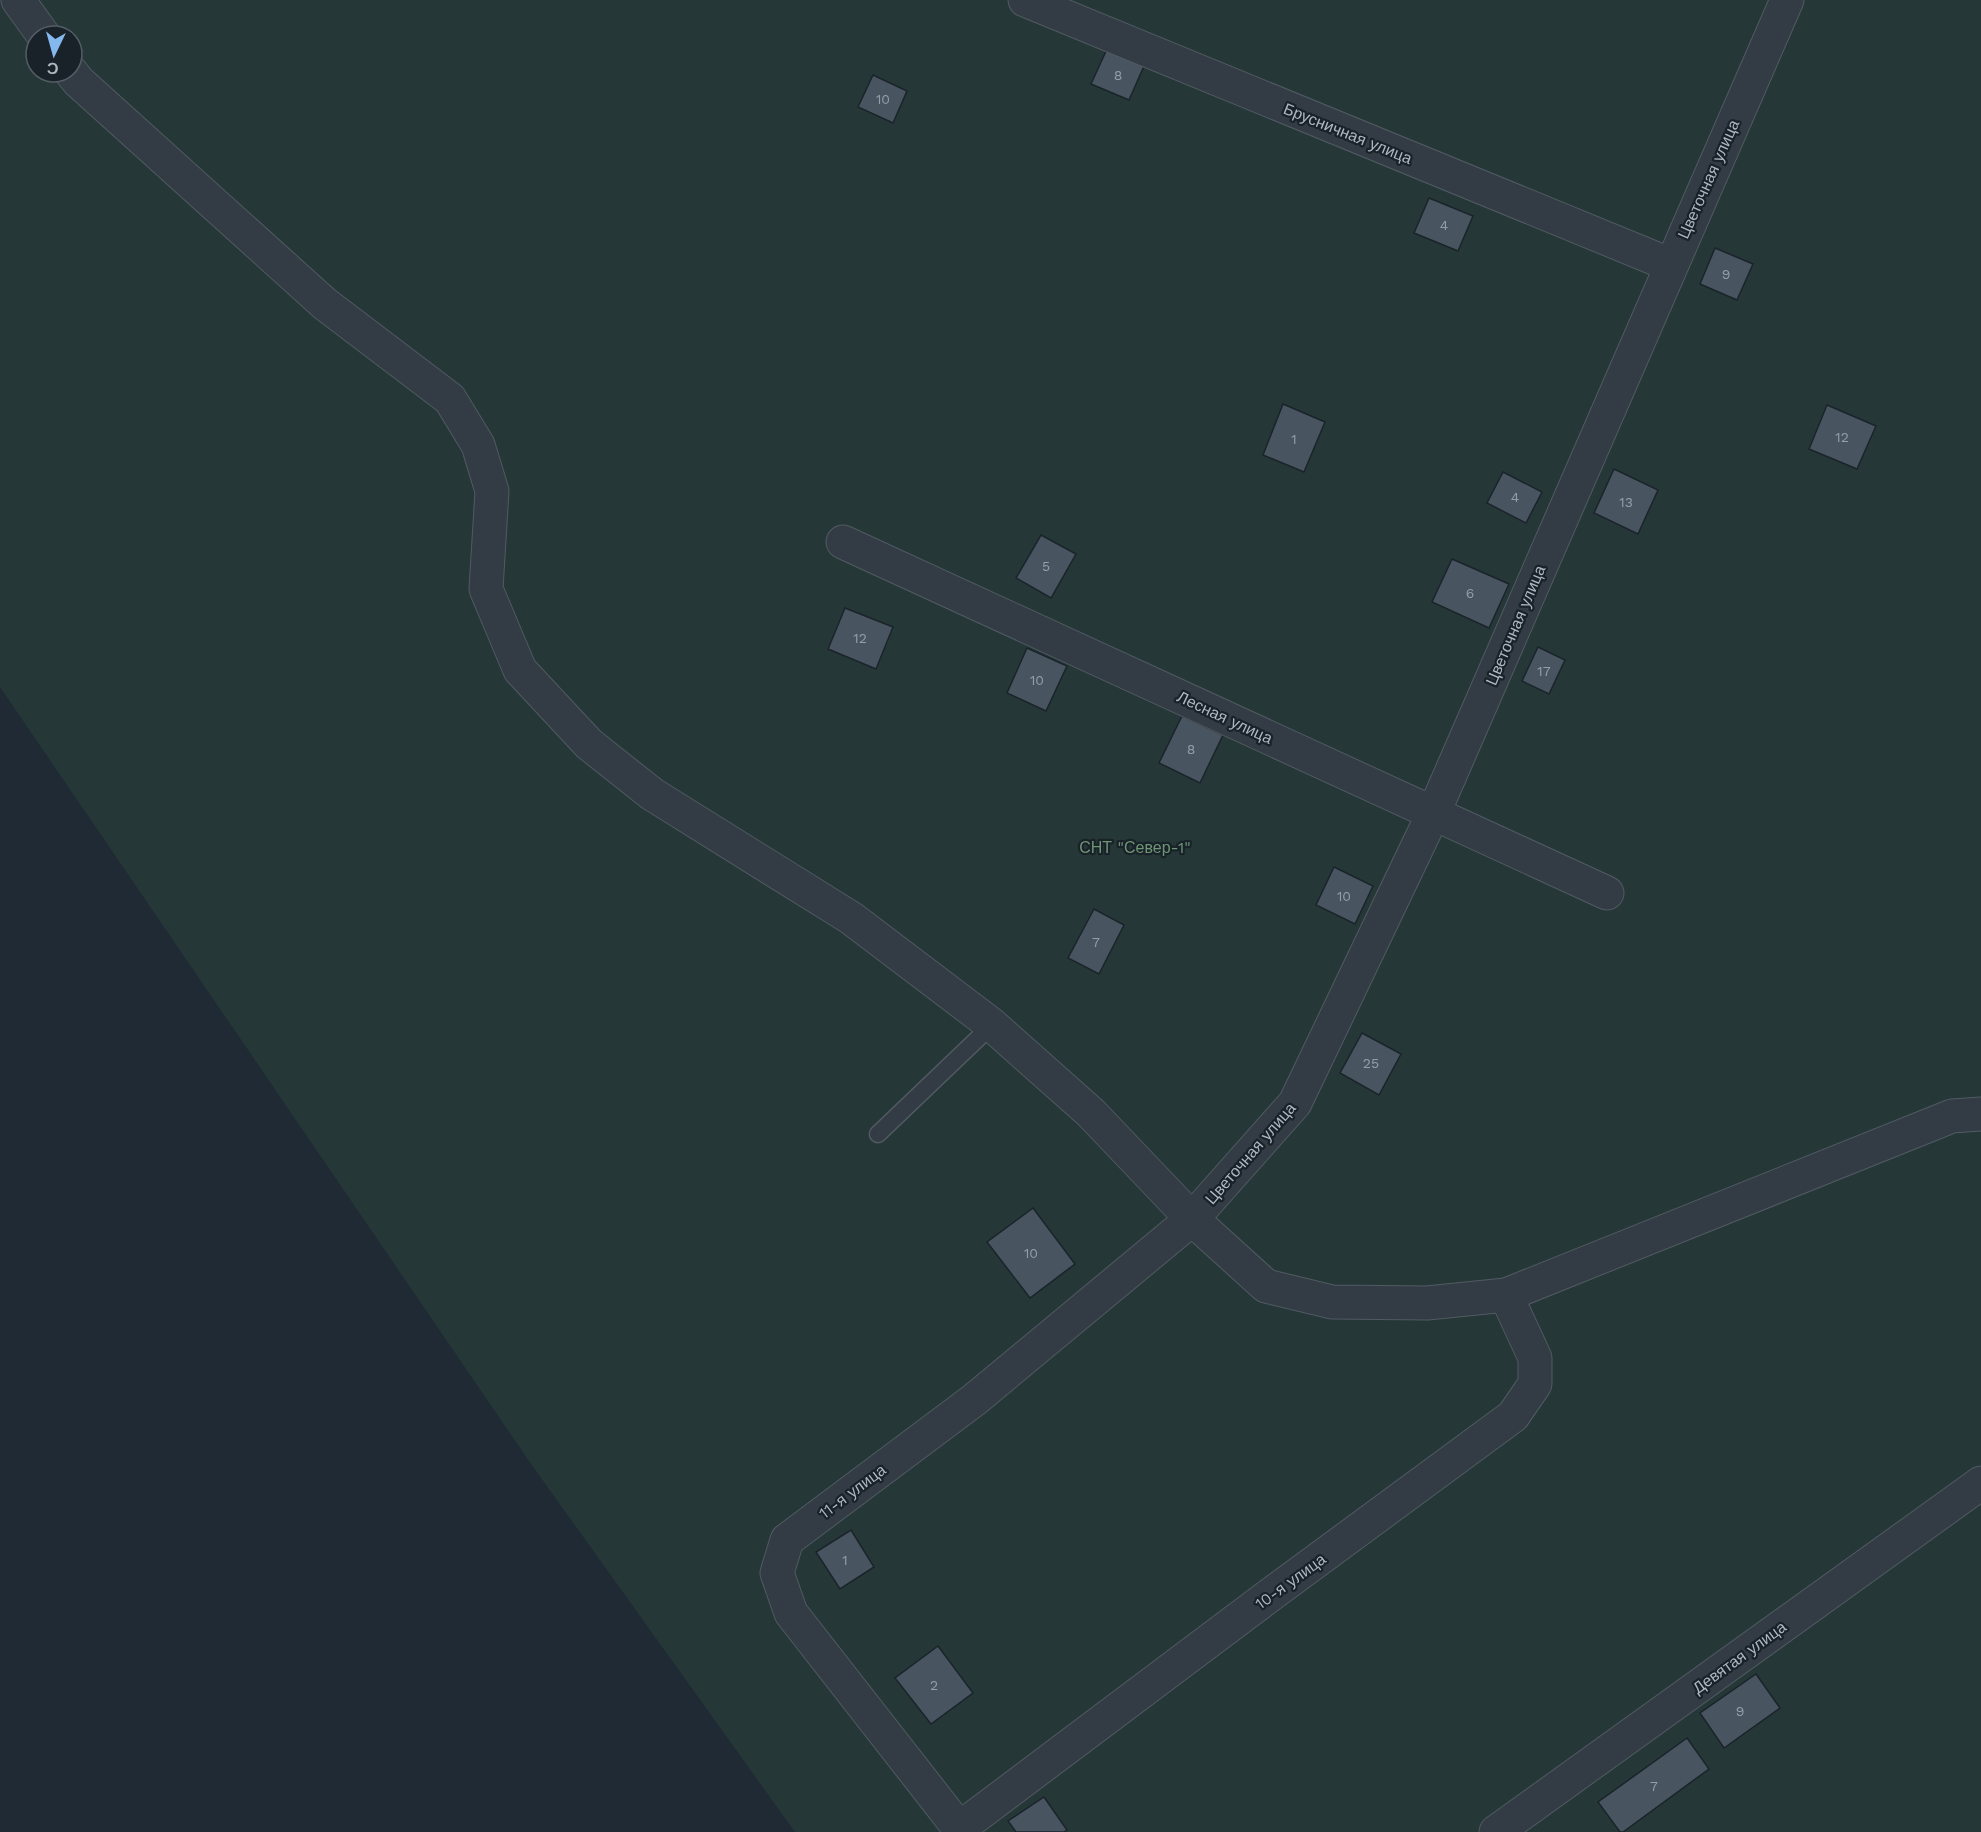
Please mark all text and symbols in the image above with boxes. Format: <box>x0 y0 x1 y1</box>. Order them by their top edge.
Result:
north arrow <box>24 24 84 84</box>
text: С <box>46 58 59 78</box>
house number: 8 <box>1114 67 1122 83</box>
house number: 10 <box>876 91 890 107</box>
street label: Брусничная улица <box>1281 99 1415 168</box>
street label: Цветочная улица <box>1674 117 1743 242</box>
house number: 4 <box>1440 217 1448 233</box>
house number: 9 <box>1722 266 1730 282</box>
house number: 12 <box>1835 429 1849 445</box>
house number: 1 <box>1291 431 1297 447</box>
house number: 4 <box>1511 489 1519 505</box>
house number: 13 <box>1619 494 1633 510</box>
house number: 5 <box>1042 558 1050 574</box>
street label: Цветочная улица <box>1482 562 1549 688</box>
house number: 6 <box>1466 585 1474 601</box>
house number: 12 <box>853 630 867 646</box>
house number: 17 <box>1537 663 1551 679</box>
house number: 10 <box>1030 672 1044 688</box>
street label: Лесная улица <box>1174 687 1276 748</box>
house number: 8 <box>1187 741 1195 757</box>
park label: СНТ "Север-1" <box>1079 838 1191 857</box>
house number: 10 <box>1337 888 1351 904</box>
house number: 7 <box>1092 934 1100 950</box>
house number: 25 <box>1363 1055 1379 1071</box>
street label: Цветочная улица <box>1201 1099 1300 1208</box>
house number: 10 <box>1024 1245 1038 1261</box>
street label: 11-я улица <box>815 1460 890 1523</box>
street label: 10-я улица <box>1251 1549 1329 1613</box>
house number: 1 <box>842 1552 848 1568</box>
street label: Девятая улица <box>1689 1617 1790 1698</box>
house number: 2 <box>930 1677 938 1693</box>
house number: 9 <box>1736 1703 1744 1719</box>
house number: 7 <box>1650 1778 1658 1794</box>

